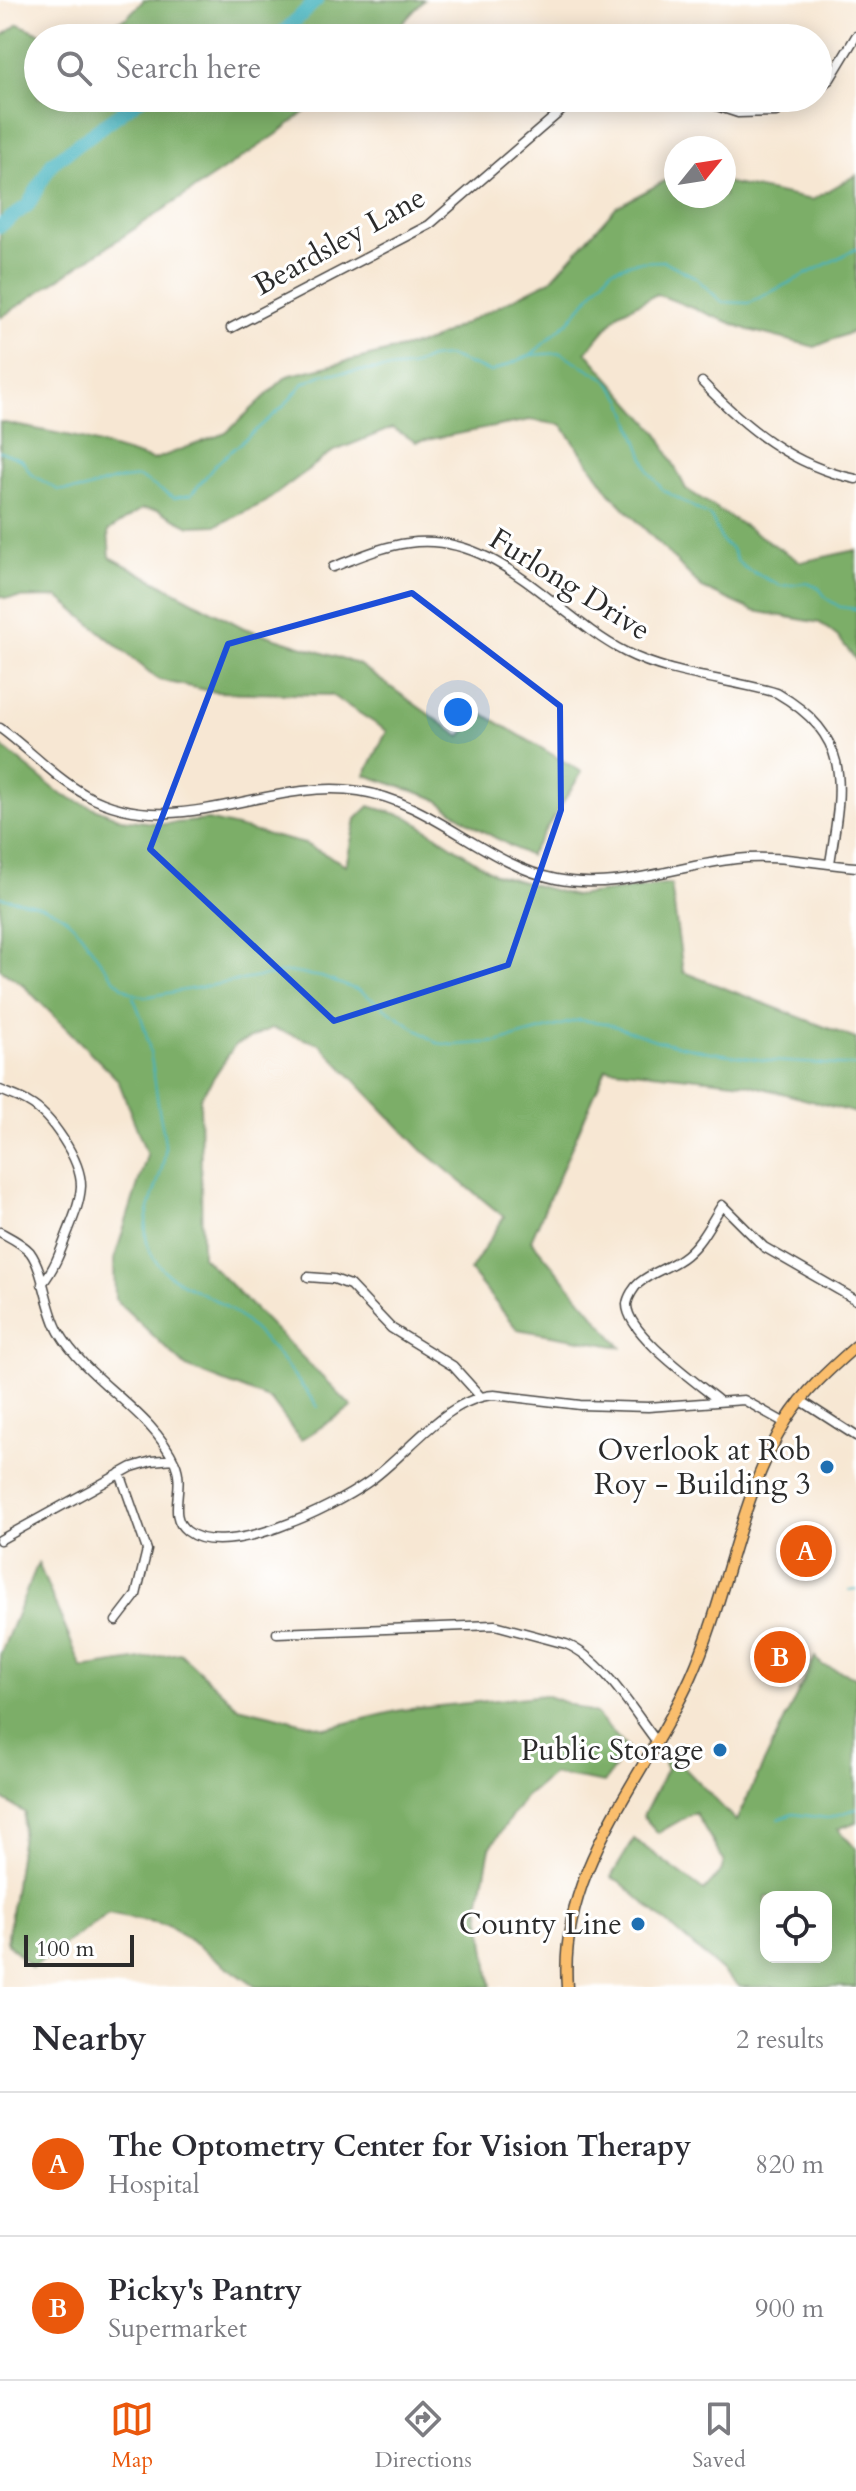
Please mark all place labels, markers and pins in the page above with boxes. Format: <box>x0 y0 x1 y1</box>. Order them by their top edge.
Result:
place label: Overlook at Rob Roy - Building 3 <box>594 1430 811 1505</box>
marker: Overlook at Rob Roy - Building 3 <box>818 1458 836 1476</box>
pin: A <box>780 1521 832 1581</box>
pin: B <box>754 1627 806 1687</box>
place label: Public Storage <box>521 1730 704 1771</box>
marker: Public Storage <box>711 1741 729 1759</box>
place label: County Line <box>459 1904 622 1945</box>
marker: County Line <box>629 1915 647 1933</box>

